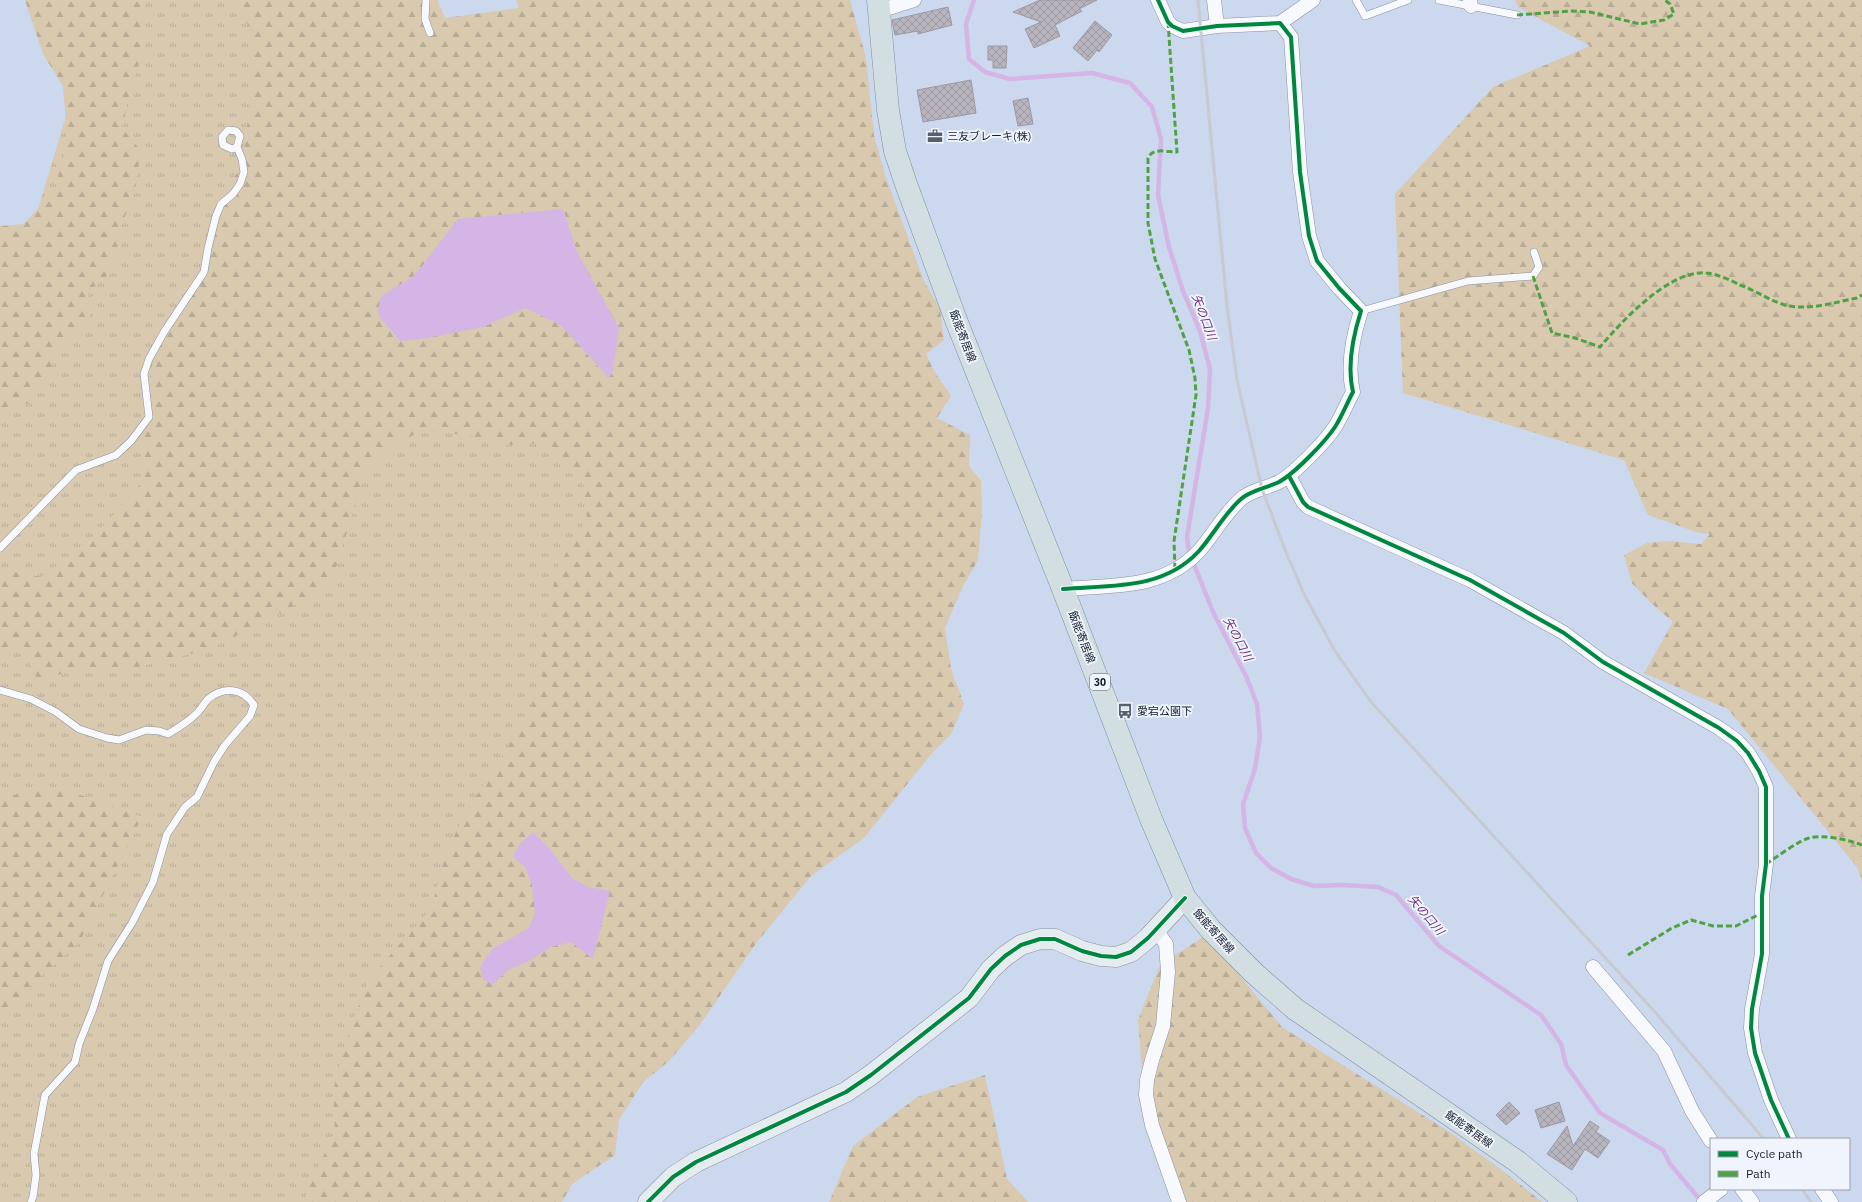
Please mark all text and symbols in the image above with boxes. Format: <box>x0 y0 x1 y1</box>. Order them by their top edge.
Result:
office icon: 三友ブレーキ(株) <box>926 127 944 145</box>
place label: 三友ブレーキ(株) <box>947 129 1031 143</box>
water label: 矢の口川 <box>1189 292 1221 344</box>
street label: 飯能寄居線 <box>947 308 979 364</box>
street label: 飯能寄居線 <box>1066 609 1098 665</box>
water label: 矢の口川 <box>1221 614 1257 665</box>
road number: 30 <box>1090 674 1110 690</box>
bus stop icon: 愛宕公園下 <box>1116 702 1134 720</box>
place label: 愛宕公園下 <box>1137 704 1192 718</box>
water label: 矢の口川 <box>1405 891 1449 939</box>
street label: 飯能寄居線 <box>1190 906 1238 956</box>
street label: 飯能寄居線 <box>1442 1107 1496 1151</box>
legend <box>1710 1138 1850 1190</box>
text: Cycle path <box>1746 1146 1803 1161</box>
text: Path <box>1746 1166 1771 1181</box>

